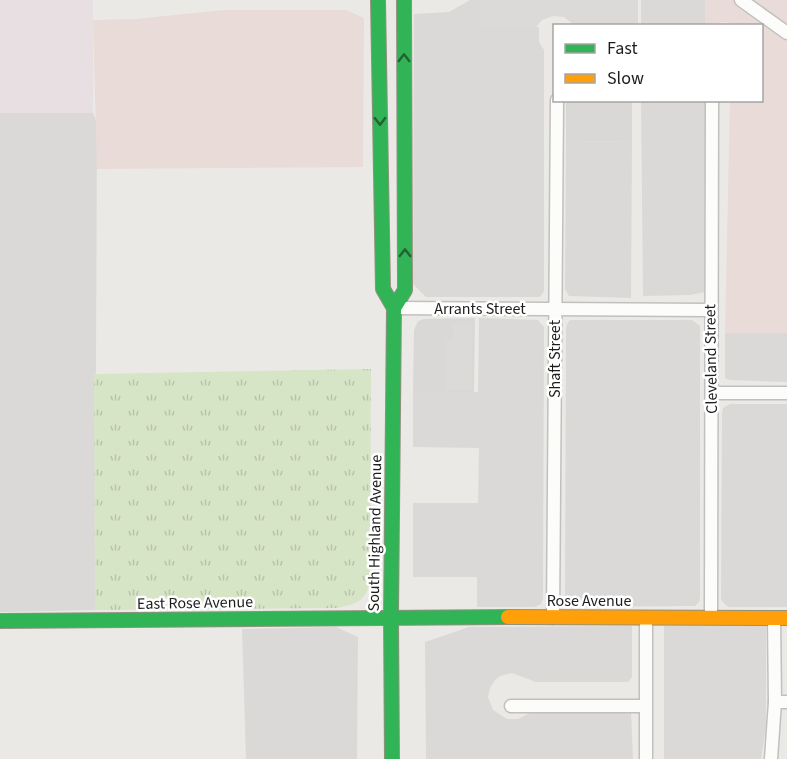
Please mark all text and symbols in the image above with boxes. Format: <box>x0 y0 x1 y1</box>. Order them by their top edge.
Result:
legend <box>553 24 763 102</box>
text: Fast <box>607 36 638 61</box>
one-way arrow <box>398 53 410 62</box>
text: Slow <box>607 66 644 91</box>
one-way arrow <box>374 117 386 126</box>
one-way arrow <box>399 248 411 257</box>
street label: Arrants Street <box>434 298 526 320</box>
street label: Cleveland Street <box>699 303 723 414</box>
street label: Shaft Street <box>544 319 566 398</box>
street label: South Highland Avenue <box>363 454 387 612</box>
street label: Rose Avenue <box>547 590 631 612</box>
street label: East Rose Avenue <box>137 591 253 615</box>

